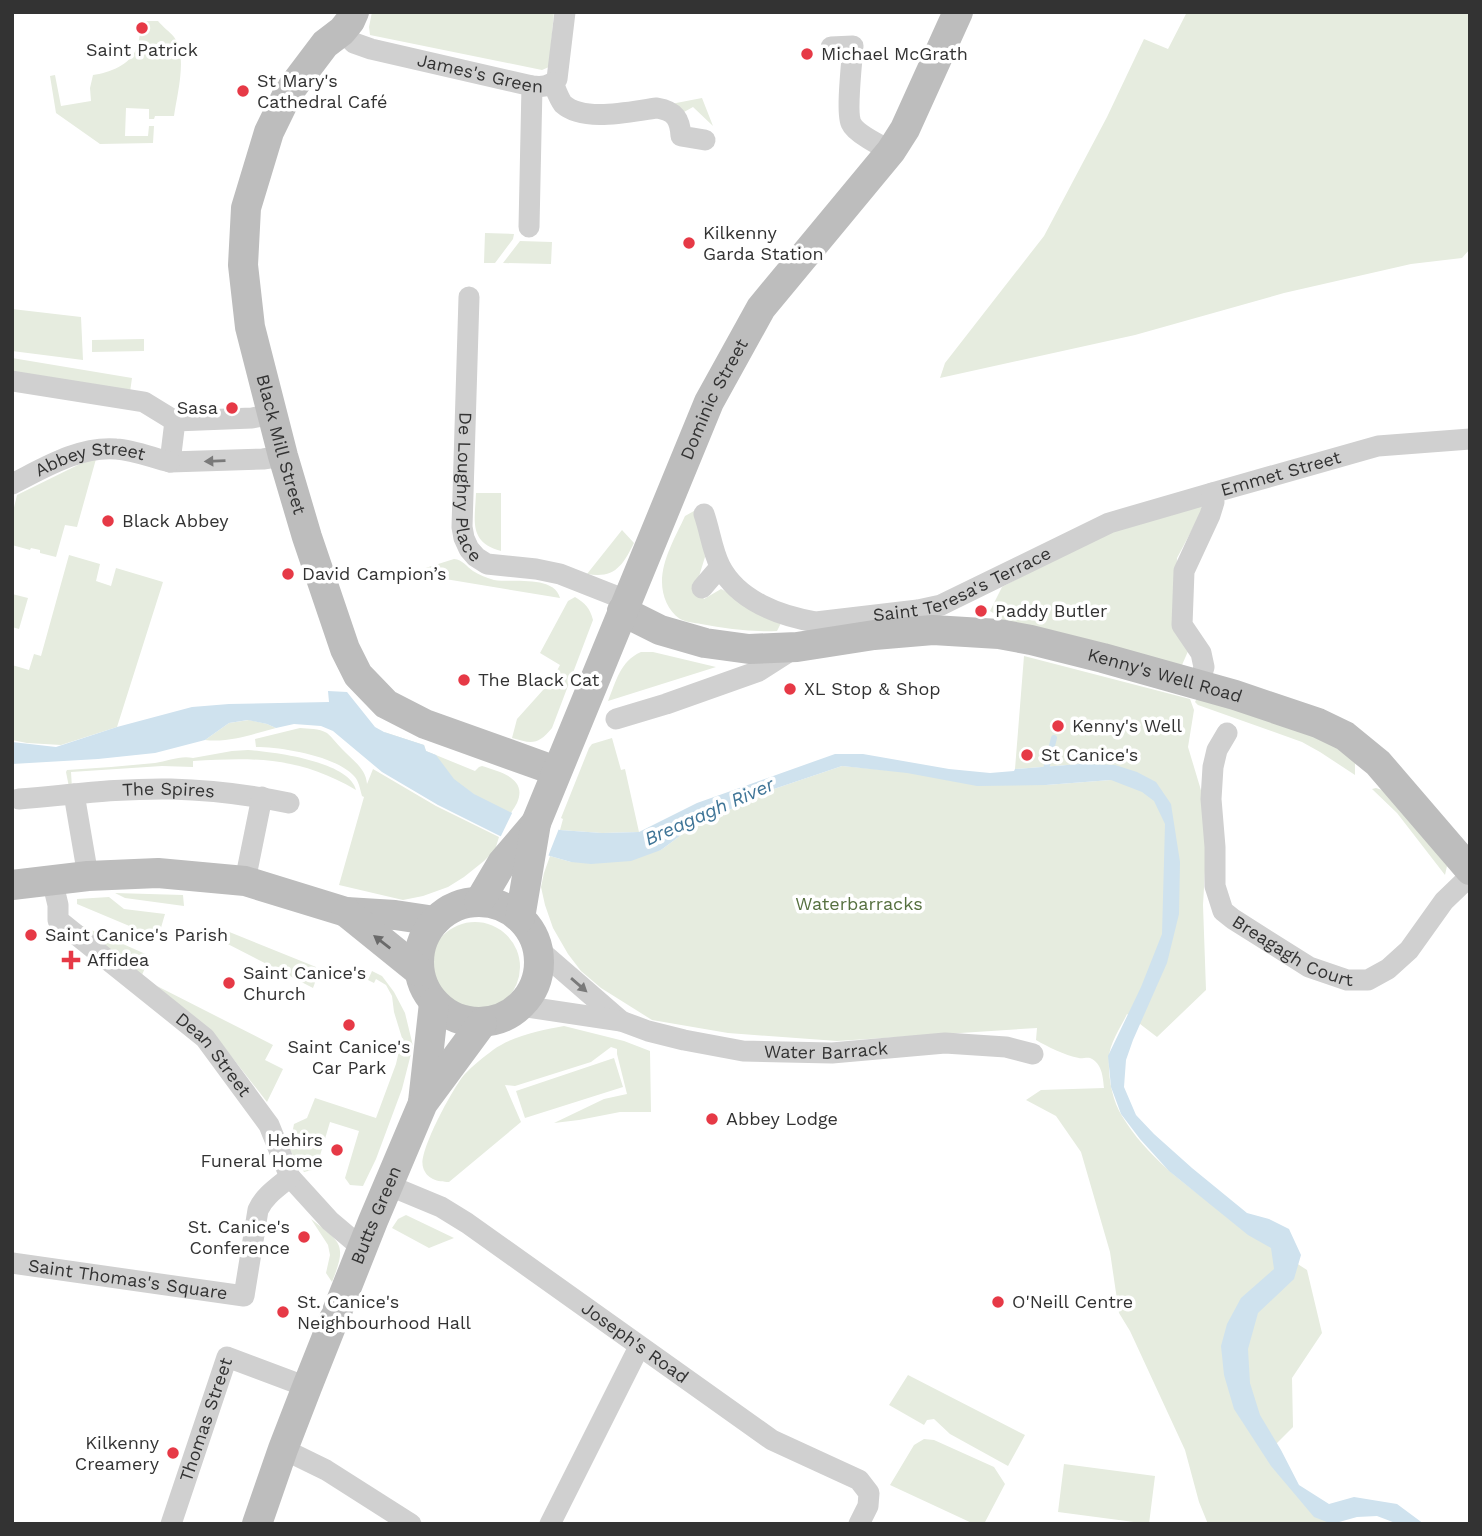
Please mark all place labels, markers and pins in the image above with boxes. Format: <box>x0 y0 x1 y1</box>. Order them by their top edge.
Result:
marker: Saint Patrick <box>134 20 150 36</box>
place label: Saint Patrick <box>86 39 198 60</box>
place label: Michael McGrath <box>821 43 968 64</box>
marker: Michael McGrath <box>799 46 815 62</box>
place label: St Mary's Cathedral Café <box>257 70 387 112</box>
marker: St Mary's Cathedral Café <box>235 83 251 99</box>
place label: Kilkenny Garda Station <box>703 222 824 264</box>
marker: Kilkenny Garda Station <box>681 235 697 251</box>
place label: Sasa <box>177 397 218 418</box>
marker: Sasa <box>224 400 240 416</box>
place label: Black Abbey <box>122 510 229 531</box>
marker: Black Abbey <box>100 513 116 529</box>
place label: David Campion’s <box>302 563 446 584</box>
marker: David Campion’s <box>280 566 296 582</box>
place label: Paddy Butler <box>995 600 1107 621</box>
marker: Paddy Butler <box>973 603 989 619</box>
place label: The Black Cat <box>478 669 600 690</box>
marker: The Black Cat <box>456 672 472 688</box>
place label: XL Stop & Shop <box>804 678 941 699</box>
marker: XL Stop & Shop <box>782 681 798 697</box>
place label: Kenny's Well <box>1072 715 1183 736</box>
marker: Kenny's Well <box>1050 718 1066 734</box>
place label: St Canice's <box>1041 744 1138 765</box>
marker: St Canice's <box>1019 747 1035 763</box>
place label: Saint Canice's Parish <box>45 924 228 945</box>
marker: Saint Canice's Parish <box>23 927 39 943</box>
place label: Affidea <box>87 949 149 970</box>
marker: Affidea <box>61 950 81 970</box>
place label: Saint Canice's Church <box>243 962 366 1004</box>
marker: Saint Canice's Church <box>221 975 237 991</box>
marker: Saint Canice's Car Park <box>341 1017 357 1033</box>
place label: Saint Canice's Car Park <box>287 1036 411 1078</box>
place label: Abbey Lodge <box>726 1108 838 1129</box>
marker: Abbey Lodge <box>704 1111 720 1127</box>
place label: Hehirs Funeral Home <box>200 1129 323 1171</box>
marker: Hehirs Funeral Home <box>329 1142 345 1158</box>
place label: St. Canice's Conference <box>188 1216 290 1258</box>
marker: St. Canice's Conference <box>296 1229 312 1245</box>
place label: St. Canice's Neighbourhood Hall <box>297 1291 471 1333</box>
place label: O'Neill Centre <box>1012 1291 1133 1312</box>
marker: O'Neill Centre <box>990 1294 1006 1310</box>
marker: St. Canice's Neighbourhood Hall <box>275 1304 291 1320</box>
place label: Kilkenny Creamery <box>75 1432 160 1474</box>
marker: Kilkenny Creamery <box>165 1445 181 1461</box>

